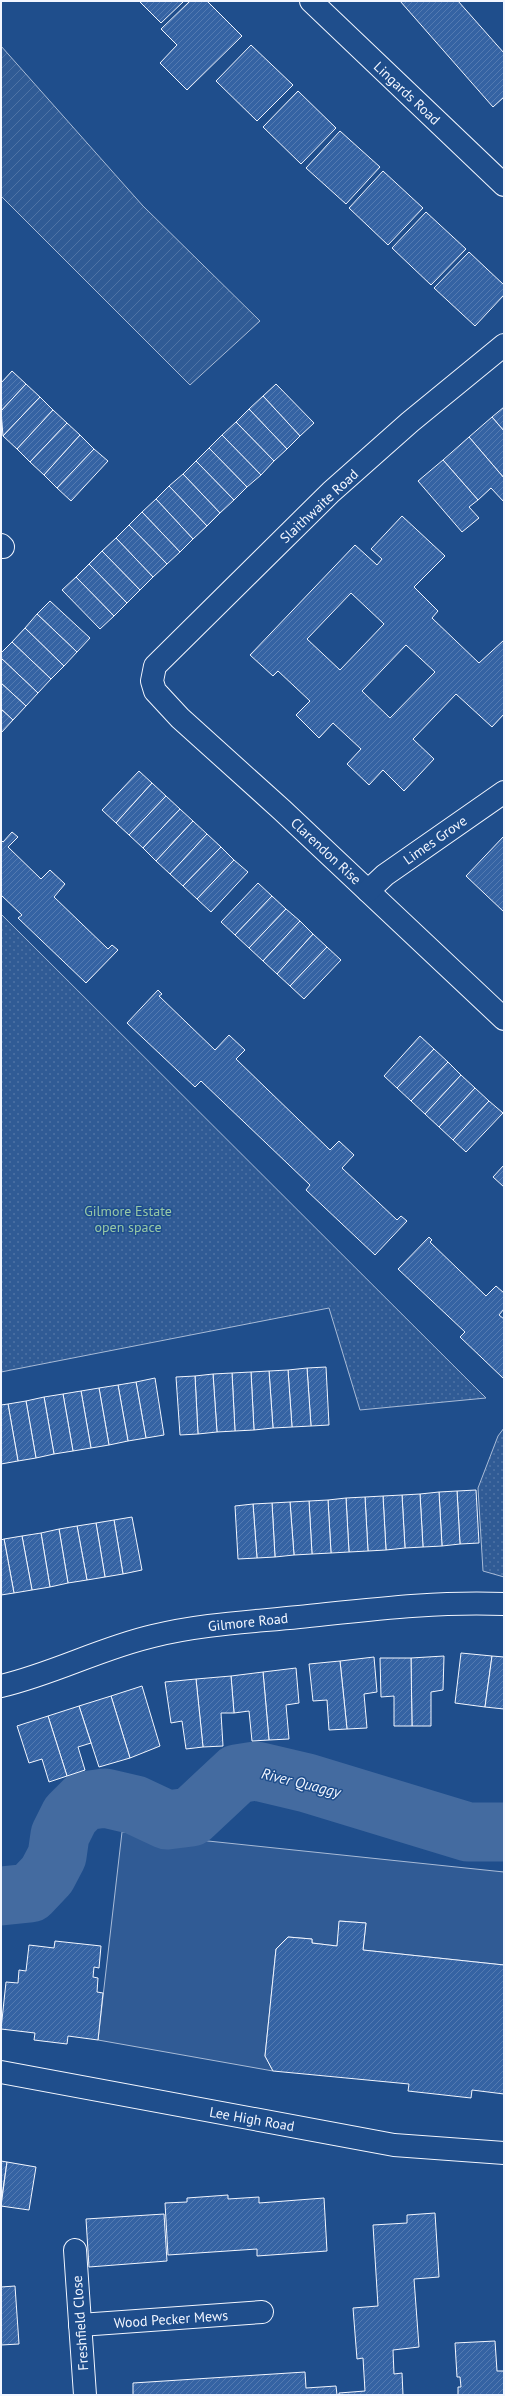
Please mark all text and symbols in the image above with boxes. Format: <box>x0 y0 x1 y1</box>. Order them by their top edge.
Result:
street label: Lingards Road <box>370 58 444 128</box>
street label: Slaithwaite Road <box>276 465 362 547</box>
street label: Limes Grove <box>400 812 470 868</box>
street label: Clarendon Rise <box>287 814 365 888</box>
park label: Gilmore Estate open space <box>84 1202 172 1236</box>
street label: Gilmore Road <box>207 1609 289 1635</box>
water label: River Quaggy <box>260 1764 344 1802</box>
street label: Lee High Road <box>208 2103 296 2135</box>
street label: Freshfield Close <box>68 2275 92 2371</box>
street label: Wood Pecker Mews <box>113 2306 229 2332</box>

